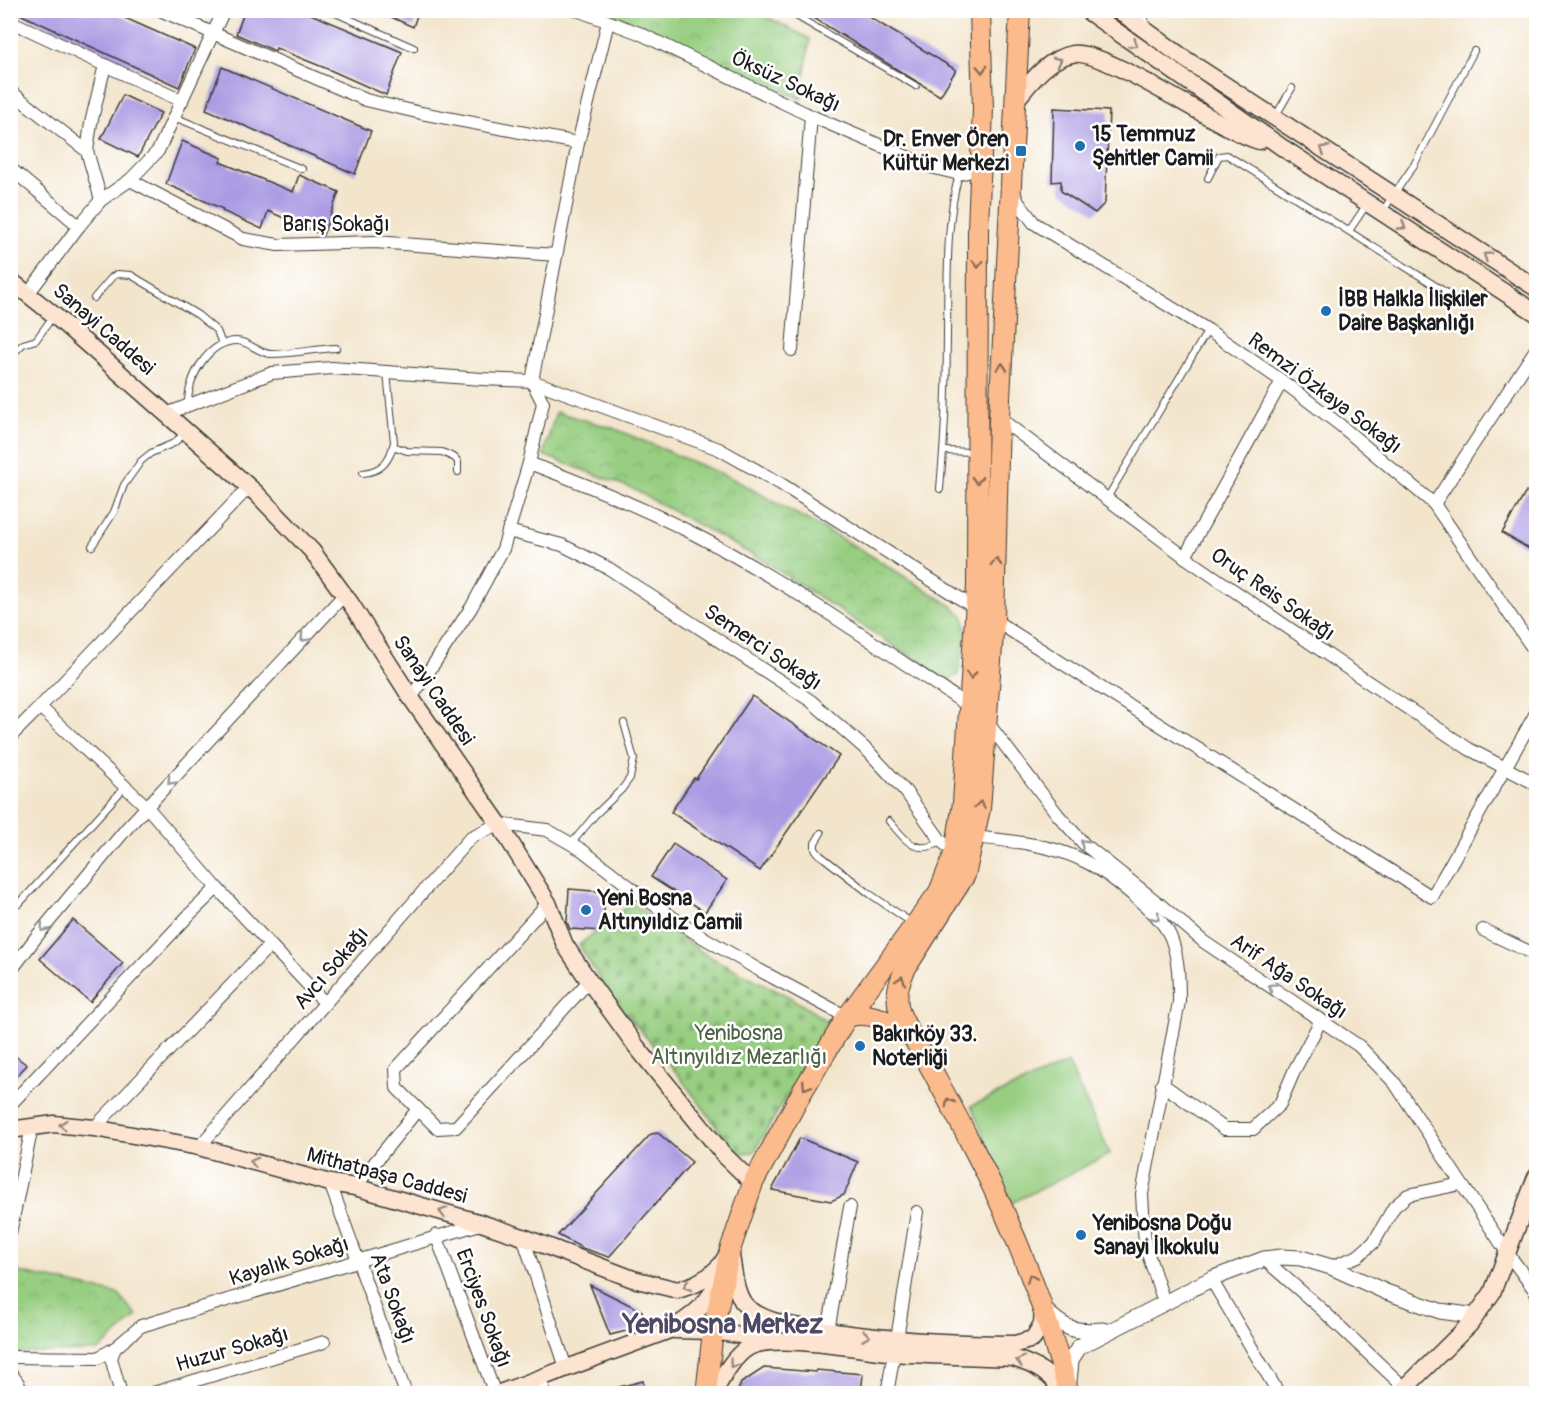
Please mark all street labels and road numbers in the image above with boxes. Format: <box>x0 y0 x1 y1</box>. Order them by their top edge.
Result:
street label: Öksüz Sokağı <box>727 44 845 118</box>
street label: Barış Sokağı <box>282 211 390 238</box>
street label: Sanayi Caddesi <box>47 277 161 381</box>
street label: Remzi Özkaya Sokağı <box>1242 327 1407 460</box>
street label: Oruç Reis Sokağı <box>1205 542 1340 647</box>
street label: Semerci Sokağı <box>699 598 827 697</box>
street label: Sanayi Caddesi <box>387 630 481 751</box>
street label: Avcı Sokağı <box>288 921 375 1015</box>
street label: Arif Ağa Sokağı <box>1225 927 1352 1026</box>
street label: Mithatpaşa Caddesi <box>304 1141 470 1210</box>
street label: Kayalık Sokağı <box>226 1230 352 1292</box>
street label: Erciyes Sokağı <box>450 1245 518 1371</box>
street label: Ata Sokağı <box>364 1249 421 1347</box>
street label: Huzur Sokağı <box>173 1321 292 1378</box>

